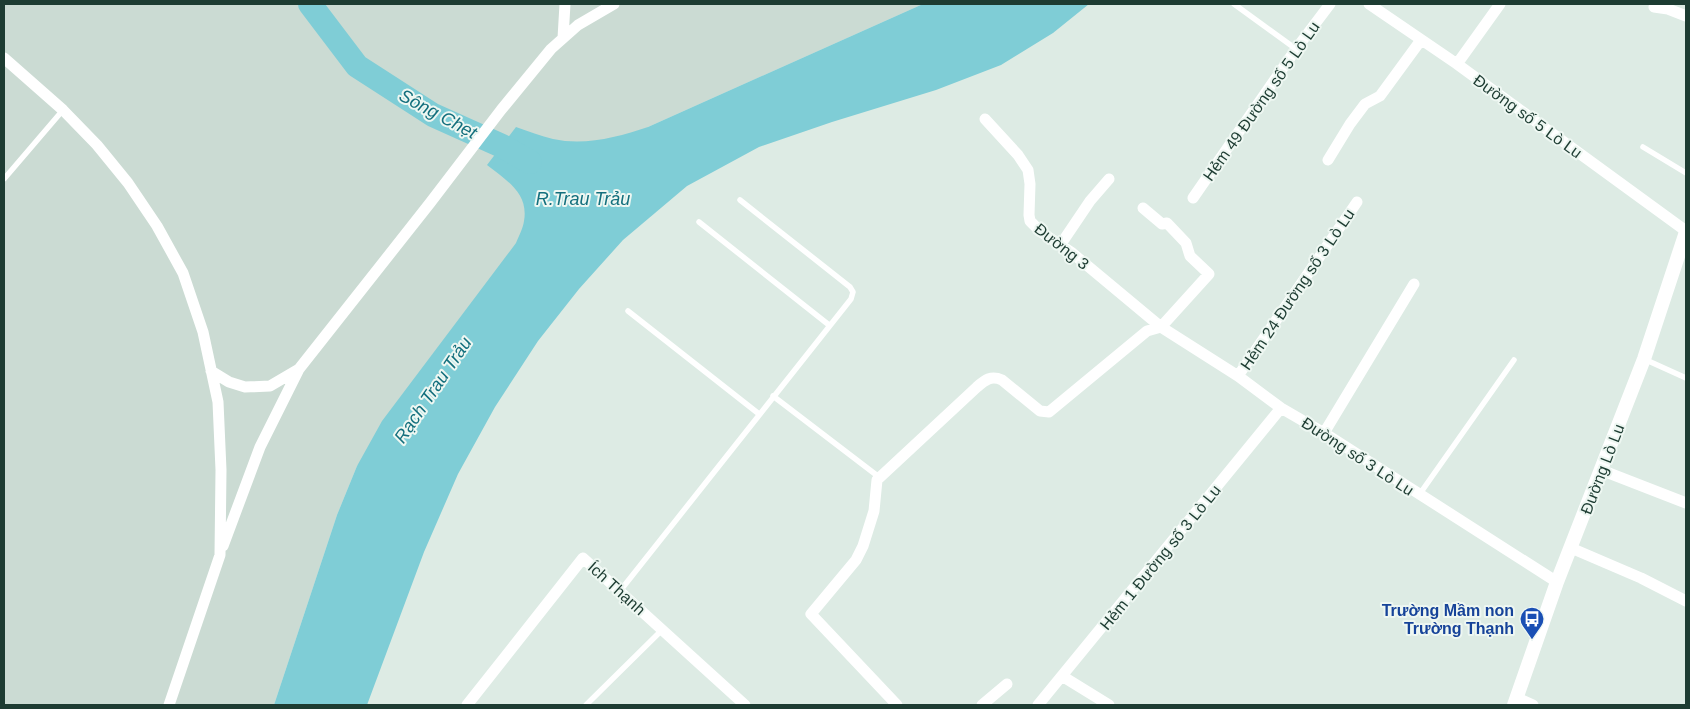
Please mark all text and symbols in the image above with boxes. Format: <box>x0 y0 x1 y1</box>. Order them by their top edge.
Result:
street label: Hẻm 49 Đường số 5 Lò Lu <box>1200 19 1323 184</box>
street label: Đường số 5 Lò Lu <box>1470 71 1585 161</box>
water label: Sông Chẹt <box>396 85 481 143</box>
water label: R.Trau Trảu <box>536 189 630 209</box>
street label: Hẻm 24 Đường số 3 Lò Lu <box>1237 206 1358 373</box>
street label: Đường 3 <box>1031 220 1092 273</box>
water label: Rạch Trau Trảu <box>390 333 476 447</box>
street label: Đường số 3 Lò Lu <box>1299 414 1417 499</box>
street label: Đường Lò Lu <box>1578 422 1627 517</box>
street label: Hẻm 1 Đường số 3 Lò Lu <box>1097 482 1224 633</box>
street label: Ích Thạnh <box>585 558 649 618</box>
place label: Trường Mầm non Trường Thạnh <box>1382 602 1514 637</box>
bus stop icon: Trường Mầm non Trường Thạnh <box>1519 606 1545 640</box>

